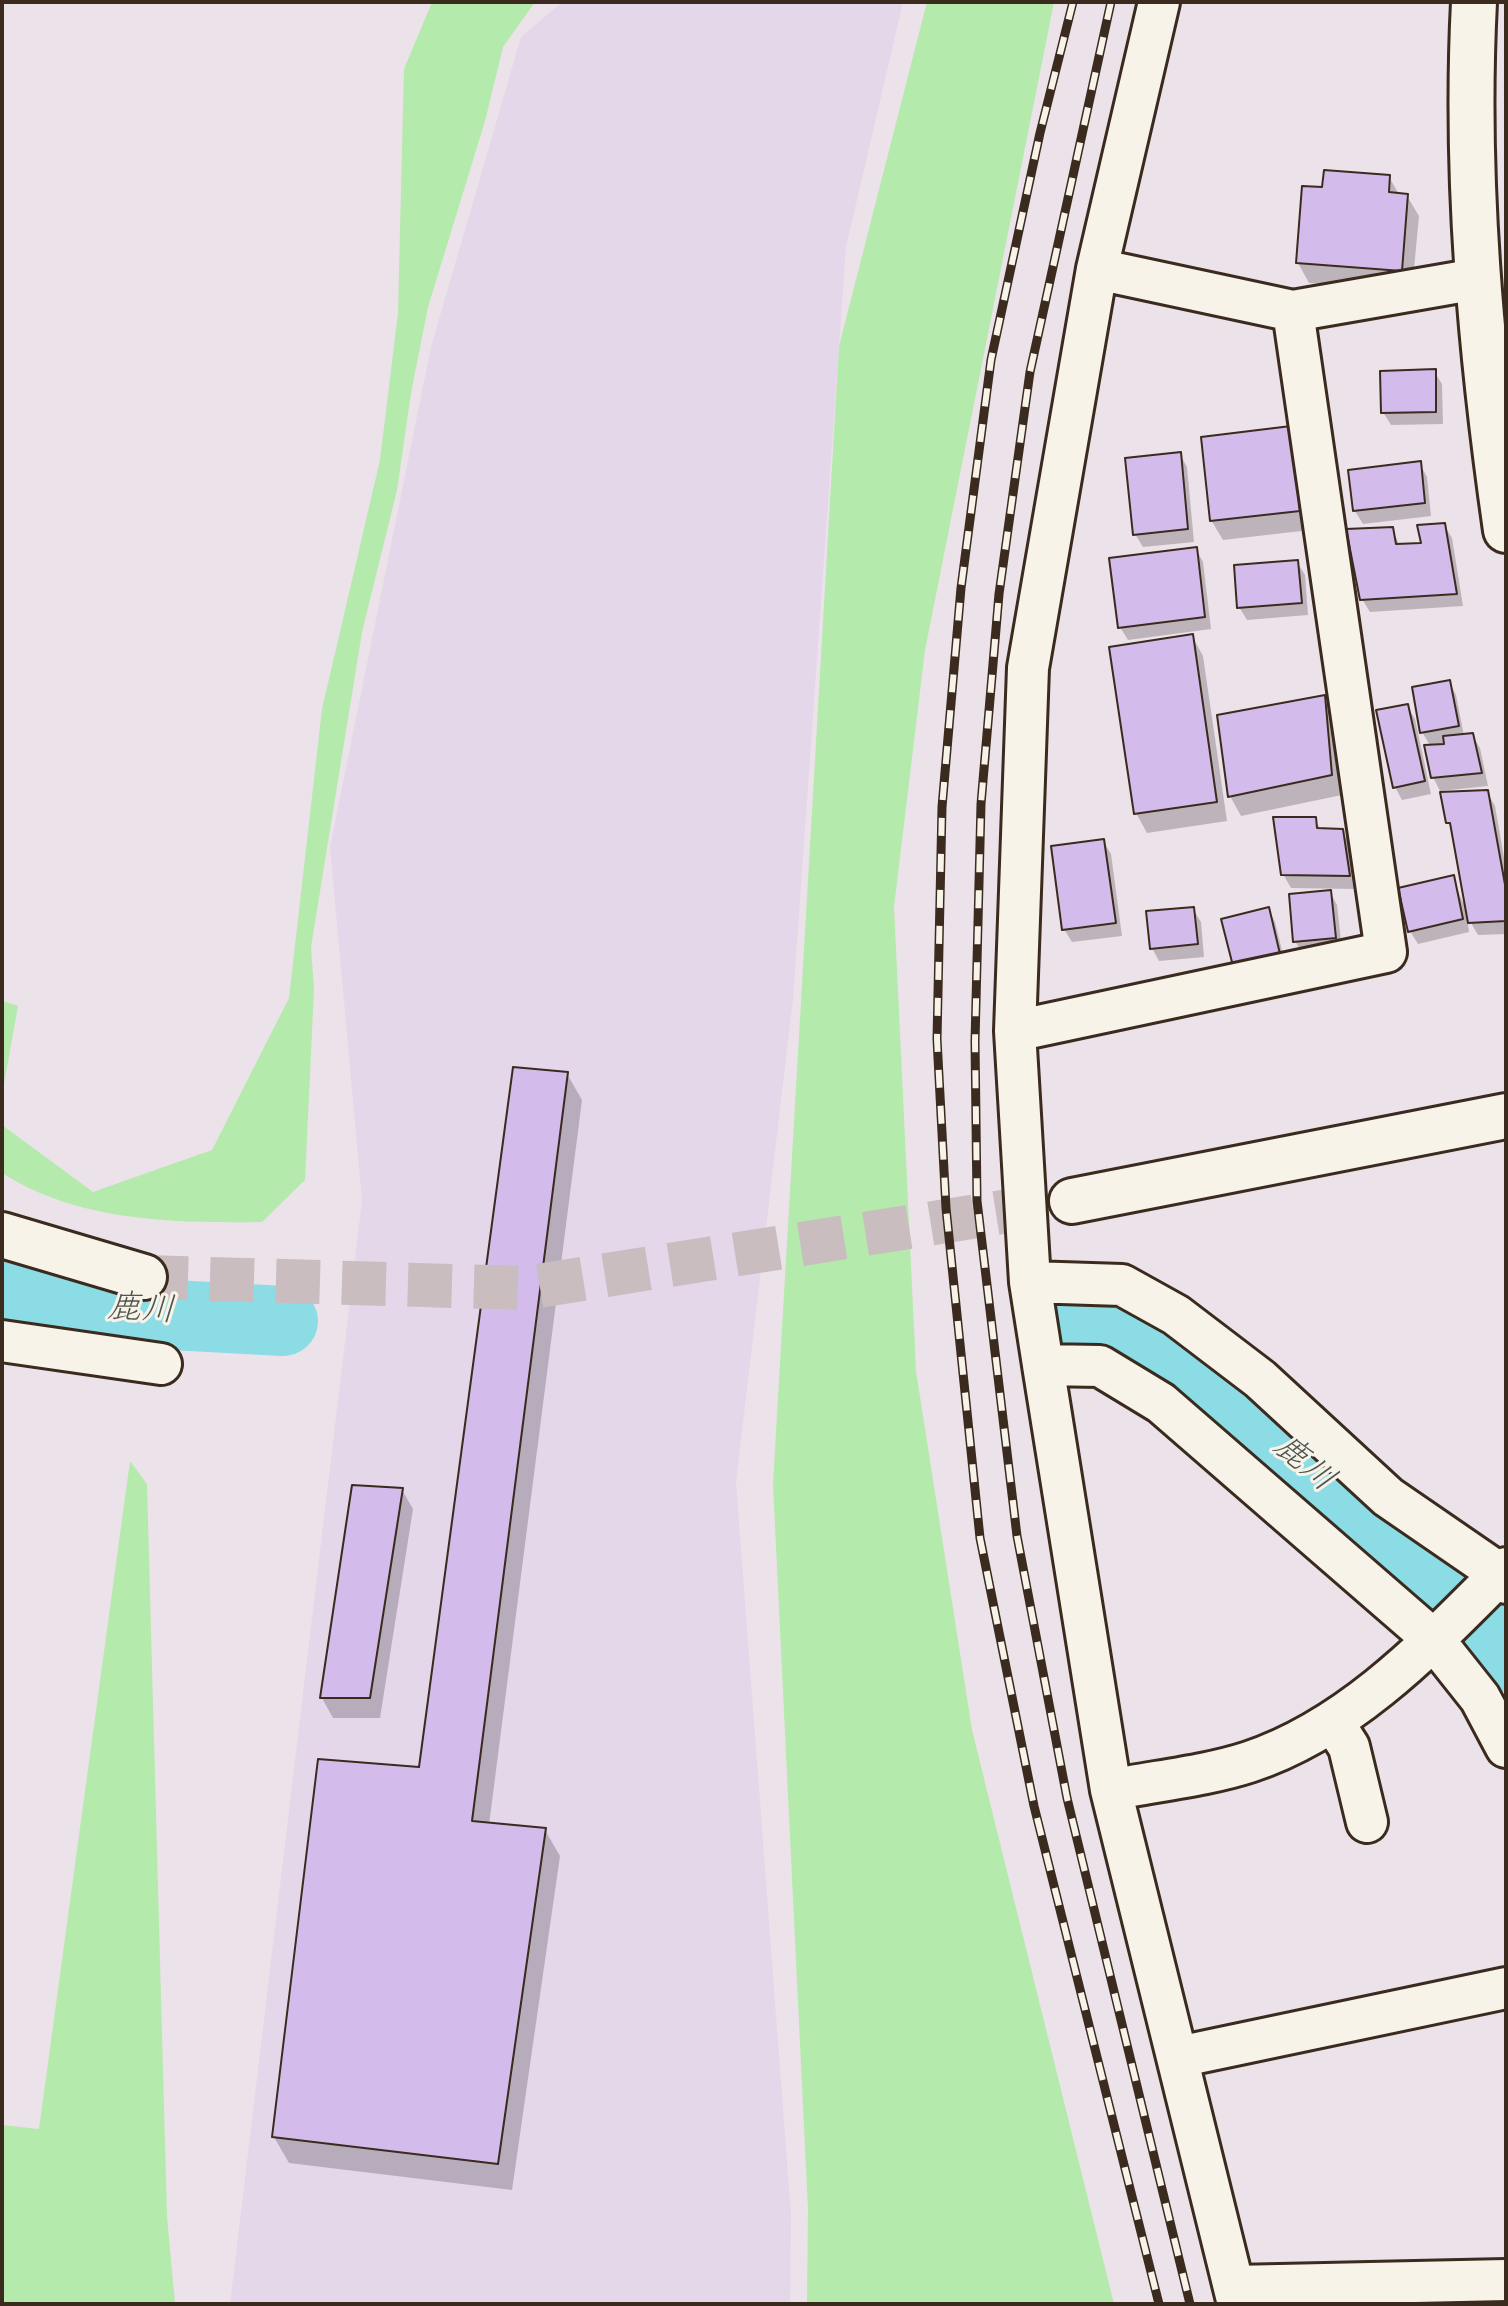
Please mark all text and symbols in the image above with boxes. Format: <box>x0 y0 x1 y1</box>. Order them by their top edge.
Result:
water label: 鹿川 <box>106 1291 176 1335</box>
water label: 鹿川 <box>1263 1429 1341 1503</box>

